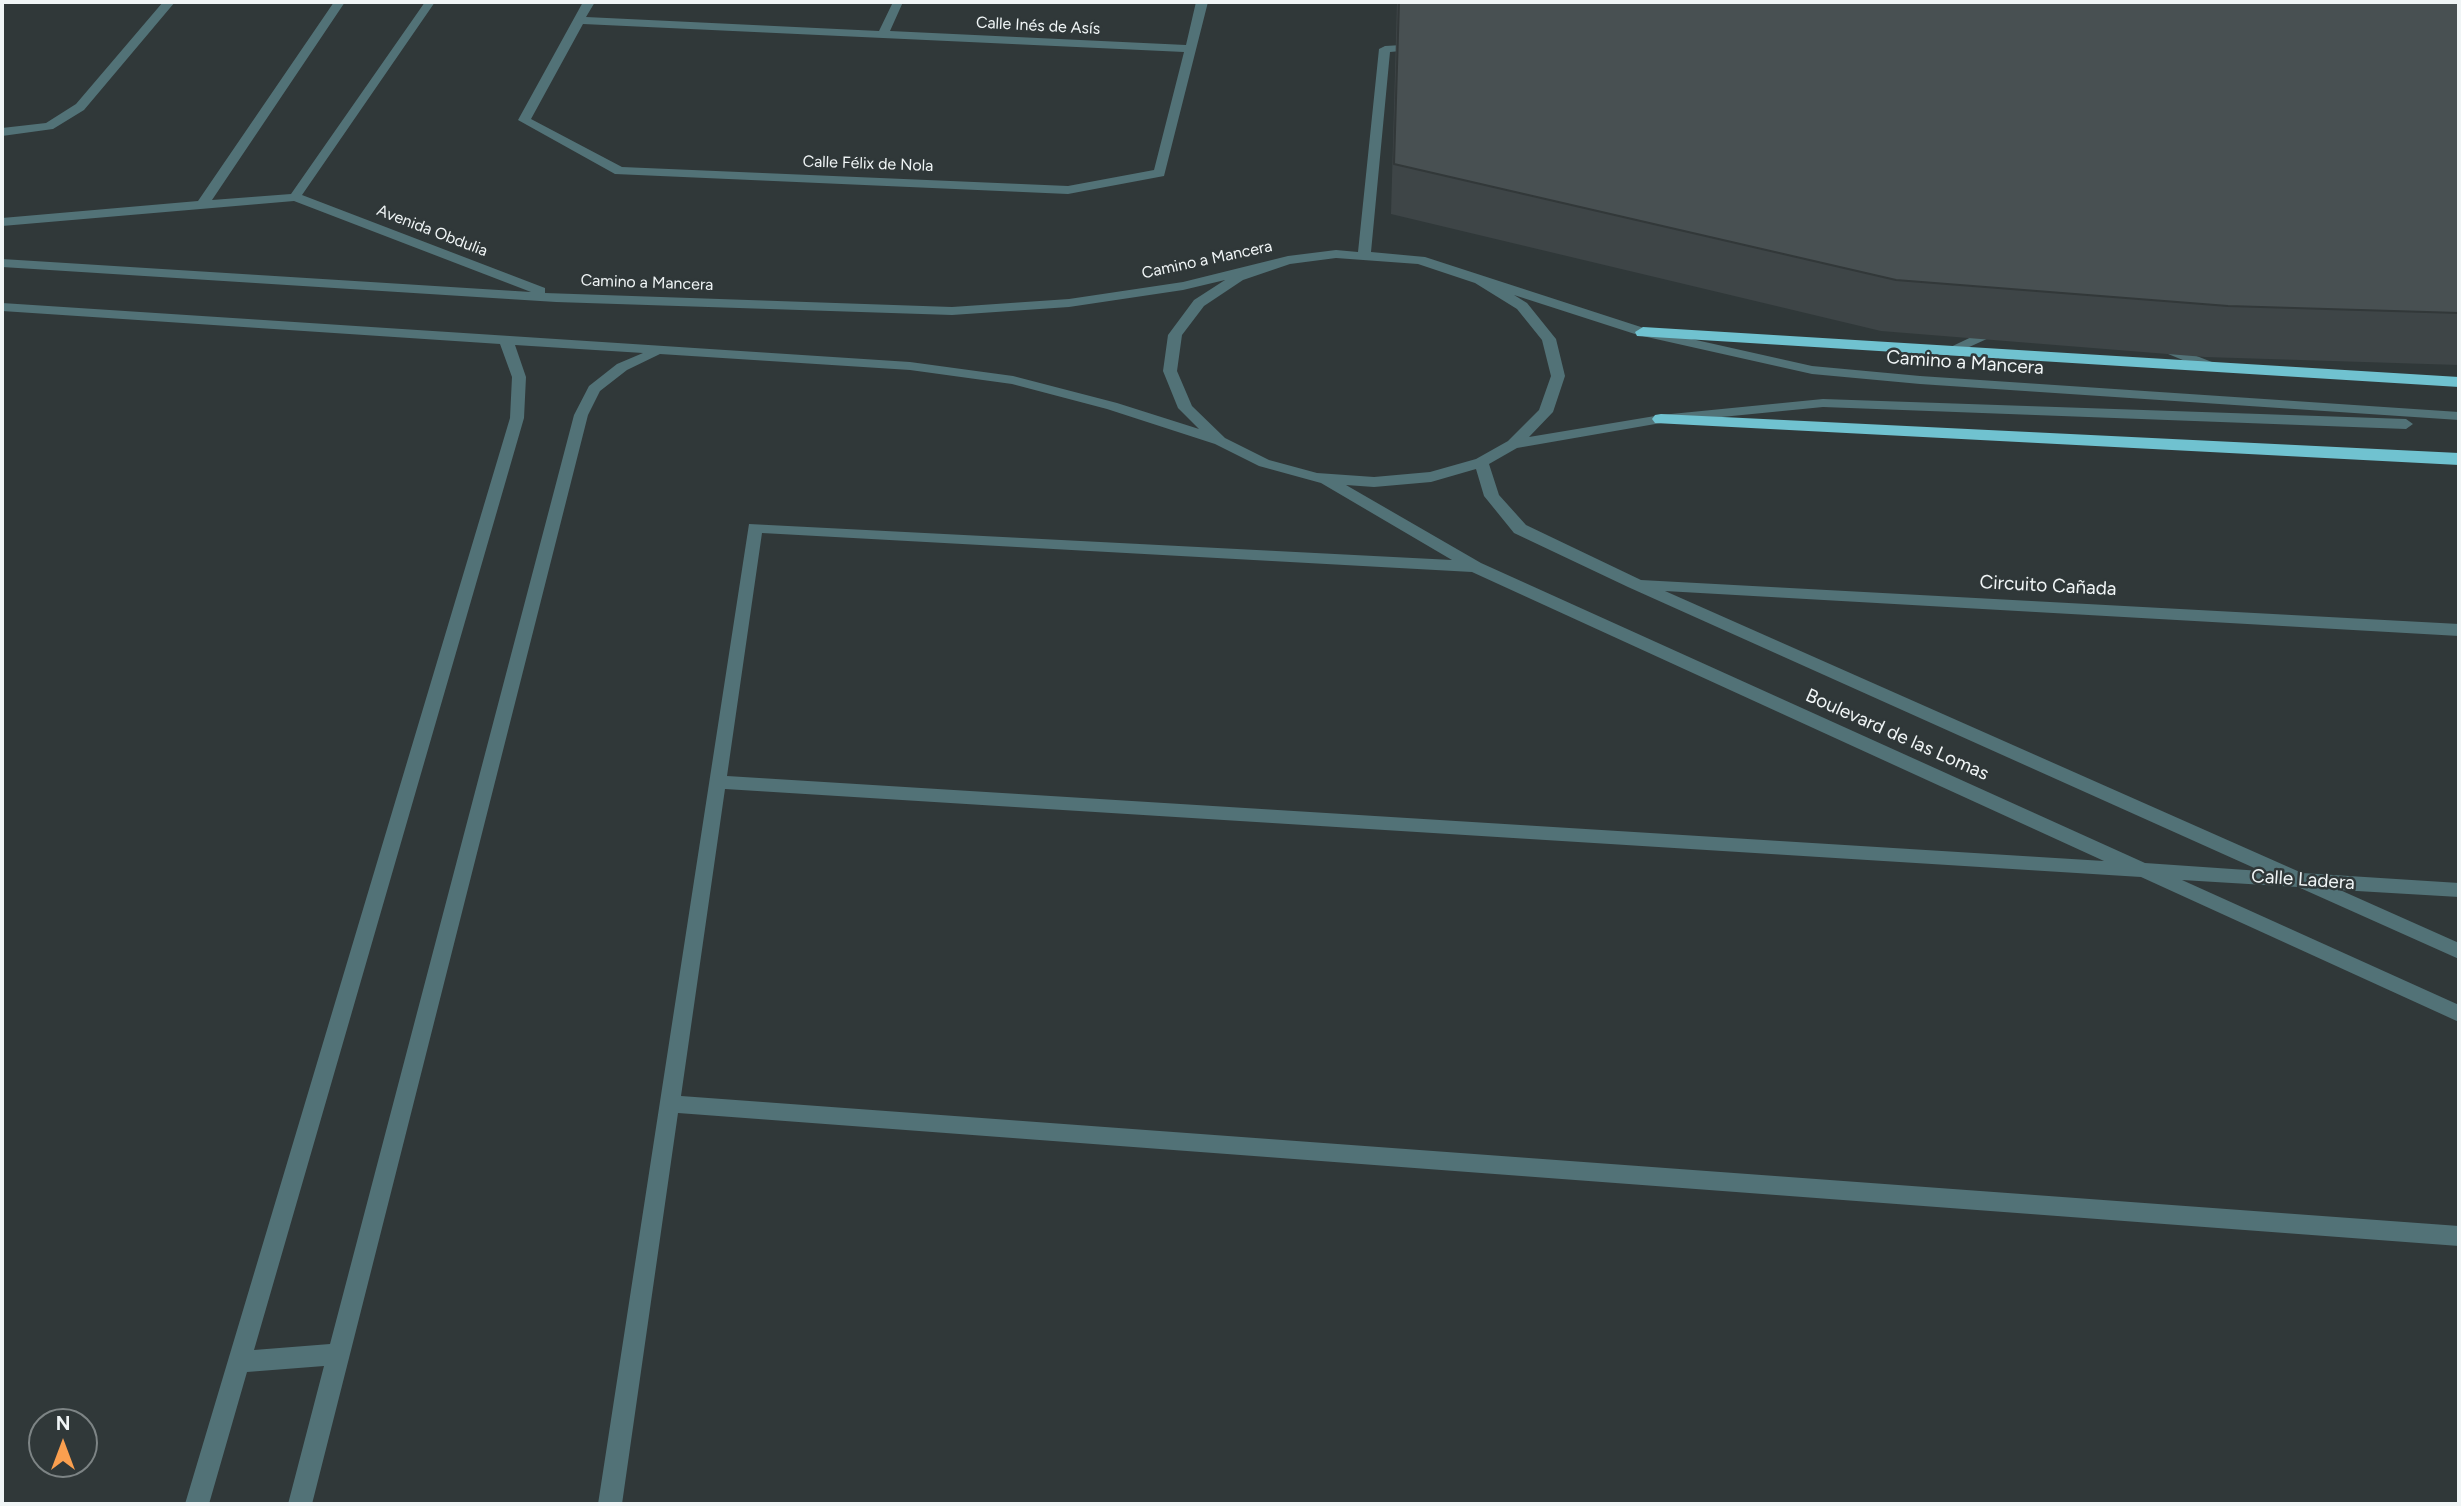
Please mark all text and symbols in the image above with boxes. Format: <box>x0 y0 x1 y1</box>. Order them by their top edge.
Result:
street label: Calle Inés de Asís <box>975 13 1101 39</box>
street label: Calle Félix de Nola <box>802 152 934 176</box>
street label: Avenida Obdulia <box>374 201 490 261</box>
street label: Camino a Mancera <box>1140 237 1274 283</box>
street label: Camino a Mancera <box>580 271 714 295</box>
street label: Camino a Mancera <box>1885 346 2045 380</box>
street label: Circuito Cañada <box>1979 571 2117 601</box>
street label: Boulevard de las Lomas <box>1802 684 1992 786</box>
street label: Calle Ladera <box>2250 865 2356 895</box>
north arrow <box>28 1408 98 1478</box>
text: N <box>56 1412 70 1435</box>

